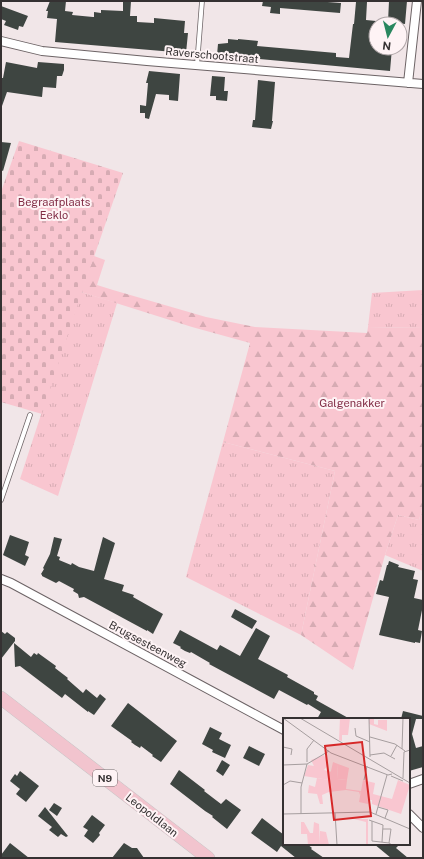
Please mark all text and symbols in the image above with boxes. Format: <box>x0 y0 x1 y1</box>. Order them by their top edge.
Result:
north arrow <box>368 16 408 56</box>
text: N <box>382 39 392 52</box>
street label: Raverschootstraat <box>165 45 259 65</box>
park label: Begraafplaats Eeklo <box>18 196 91 221</box>
park label: Galgenakker <box>319 397 385 409</box>
street label: Brugsesteenweg <box>107 618 189 670</box>
inset map <box>283 718 410 845</box>
road number: N9 <box>93 770 117 786</box>
street label: Leopoldlaan <box>124 791 180 839</box>

